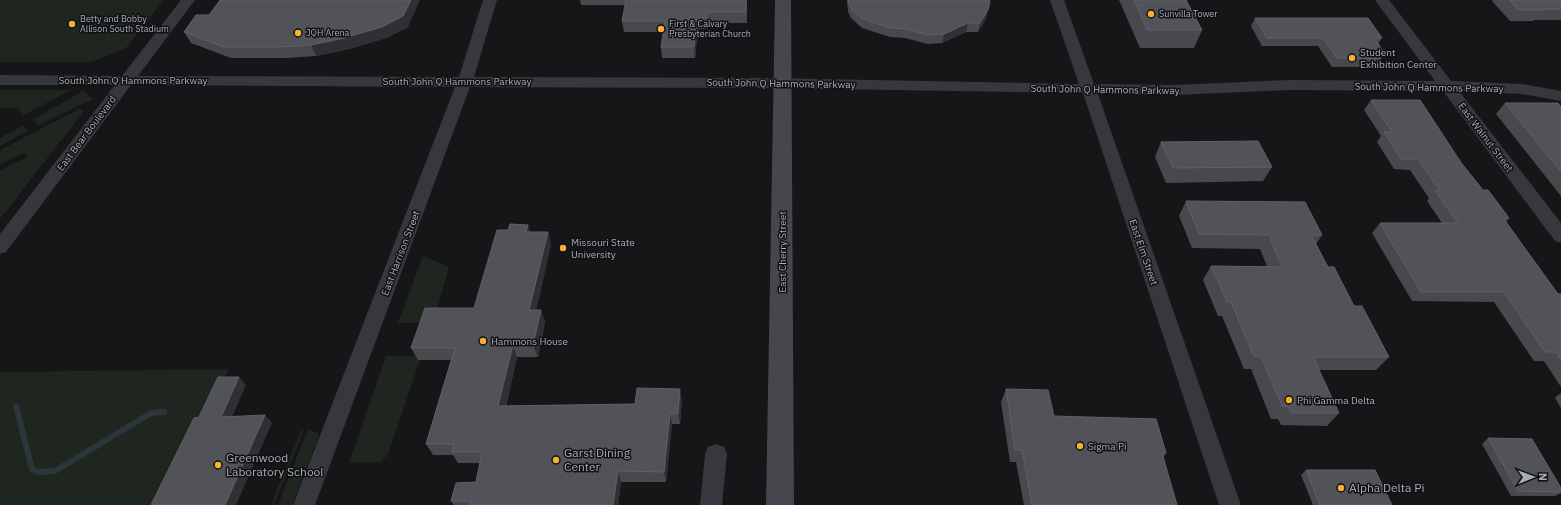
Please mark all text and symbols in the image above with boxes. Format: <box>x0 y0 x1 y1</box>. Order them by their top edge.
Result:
place label: Sunvilla Tower <box>1159 8 1218 19</box>
marker: Sunvilla Tower <box>1146 9 1156 19</box>
place label: Betty and Bobby Allison South Stadium <box>80 13 169 34</box>
place label: First & Calvary Presbyterian Church <box>669 18 751 39</box>
marker: Betty and Bobby Allison South Stadium <box>67 19 77 29</box>
marker: First & Calvary Presbyterian Church <box>656 24 666 34</box>
place label: JQH Arena <box>306 27 350 38</box>
marker: JQH Arena <box>293 28 303 38</box>
place label: Student Exhibition Center <box>1360 46 1437 71</box>
marker: Student Exhibition Center <box>1347 53 1357 63</box>
street label: South John Q Hammons Parkway <box>59 74 208 87</box>
street label: South John Q Hammons Parkway <box>383 75 532 88</box>
street label: South John Q Hammons Parkway <box>706 76 856 91</box>
street label: South John Q Hammons Parkway <box>1354 80 1504 95</box>
street label: South John Q Hammons Parkway <box>1030 82 1180 97</box>
street label: East Bear Boulevard <box>54 93 119 173</box>
street label: East Walnut Street <box>1455 100 1516 175</box>
street label: East Harrison Street <box>378 208 423 298</box>
street label: East Cherry Street <box>776 211 789 293</box>
street label: East Elm Street <box>1126 217 1161 287</box>
place label: Missouri State University <box>571 236 635 261</box>
marker: Missouri State University <box>558 243 568 253</box>
place label: Hammons House <box>491 335 569 348</box>
marker: Hammons House <box>478 336 488 346</box>
place label: Phi Gamma Delta <box>1297 394 1375 407</box>
marker: Phi Gamma Delta <box>1284 395 1294 405</box>
place label: Sigma Pi <box>1088 440 1127 453</box>
marker: Sigma Pi <box>1075 441 1085 451</box>
place label: Garst Dining Center <box>564 445 631 474</box>
place label: Greenwood Laboratory School <box>226 450 324 479</box>
marker: Garst Dining Center <box>551 455 561 465</box>
north arrow <box>1513 457 1553 497</box>
marker: Greenwood Laboratory School <box>213 460 223 470</box>
text: N <box>1536 473 1550 481</box>
place label: Alpha Delta Pi <box>1349 480 1425 495</box>
marker: Alpha Delta Pi <box>1336 483 1346 493</box>

